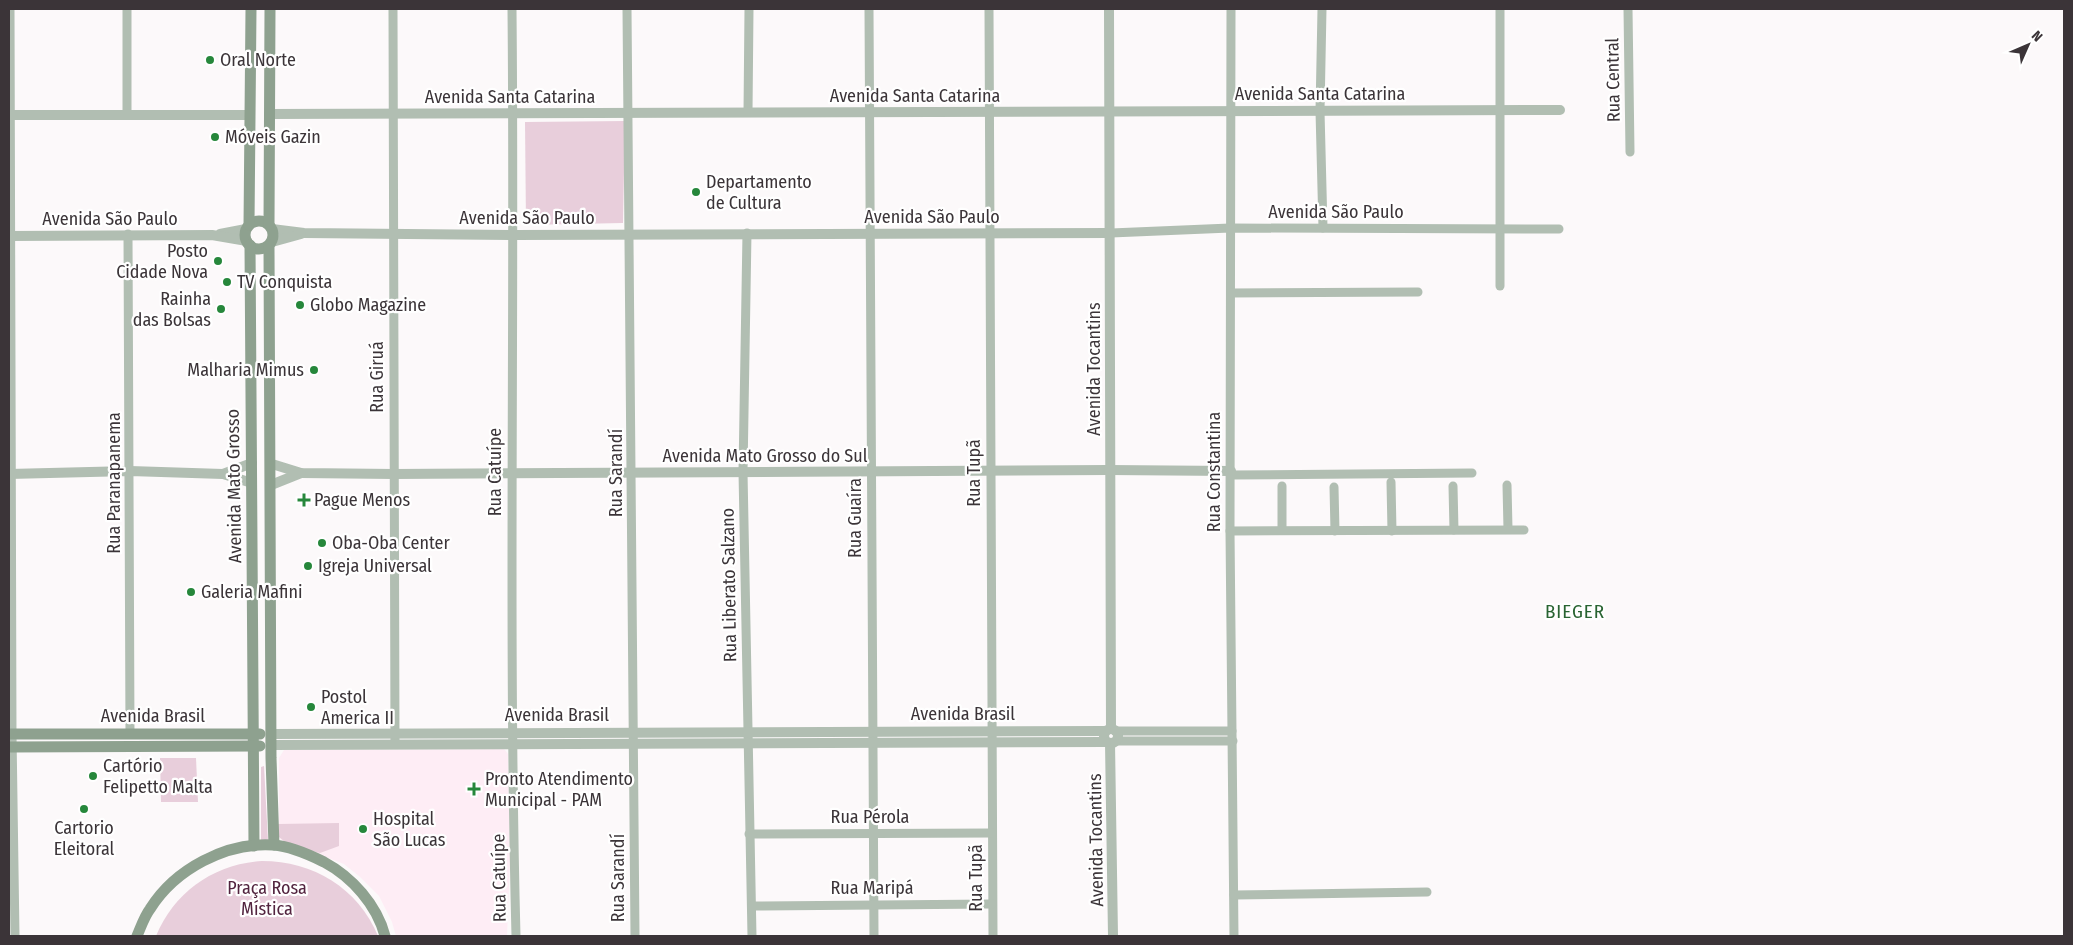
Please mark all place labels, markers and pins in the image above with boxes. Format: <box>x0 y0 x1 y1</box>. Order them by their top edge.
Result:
place label: Oral Norte <box>220 49 296 71</box>
marker: Oral Norte <box>204 54 216 66</box>
place label: Móveis Gazin <box>225 126 321 148</box>
marker: Móveis Gazin <box>209 131 221 143</box>
place label: Departamento de Cultura <box>706 171 812 214</box>
marker: Departamento de Cultura <box>690 186 702 198</box>
place label: Posto Cidade Nova <box>116 240 208 283</box>
marker: Posto Cidade Nova <box>212 255 224 267</box>
place label: TV Conquista <box>237 271 333 293</box>
marker: TV Conquista <box>221 276 233 288</box>
place label: Rainha das Bolsas <box>133 288 211 331</box>
place label: Globo Magazine <box>310 294 426 316</box>
marker: Globo Magazine <box>294 299 306 311</box>
marker: Rainha das Bolsas <box>215 303 227 315</box>
place label: Malharia Mimus <box>187 359 304 381</box>
marker: Malharia Mimus <box>308 364 320 376</box>
place label: Pague Menos <box>314 489 411 511</box>
marker: Pague Menos <box>298 494 310 506</box>
place label: Oba-Oba Center <box>332 532 450 554</box>
marker: Oba-Oba Center <box>316 537 328 549</box>
place label: Igreja Universal <box>318 555 432 577</box>
marker: Igreja Universal <box>302 560 314 572</box>
place label: Galeria Mafini <box>201 581 302 603</box>
marker: Galeria Mafini <box>185 586 197 598</box>
place label: Postol America II <box>321 686 394 729</box>
marker: Postol America II <box>305 701 317 713</box>
place label: Cartório Felipetto Malta <box>103 755 213 798</box>
place label: Pronto Atendimento Municipal - PAM <box>485 768 633 811</box>
marker: Cartório Felipetto Malta <box>87 770 99 782</box>
marker: Pronto Atendimento Municipal - PAM <box>467 782 481 796</box>
marker: Cartorio Eleitoral <box>78 803 90 815</box>
place label: Hospital São Lucas <box>373 808 446 851</box>
place label: Cartorio Eleitoral <box>54 817 115 860</box>
marker: Hospital São Lucas <box>357 823 369 835</box>

